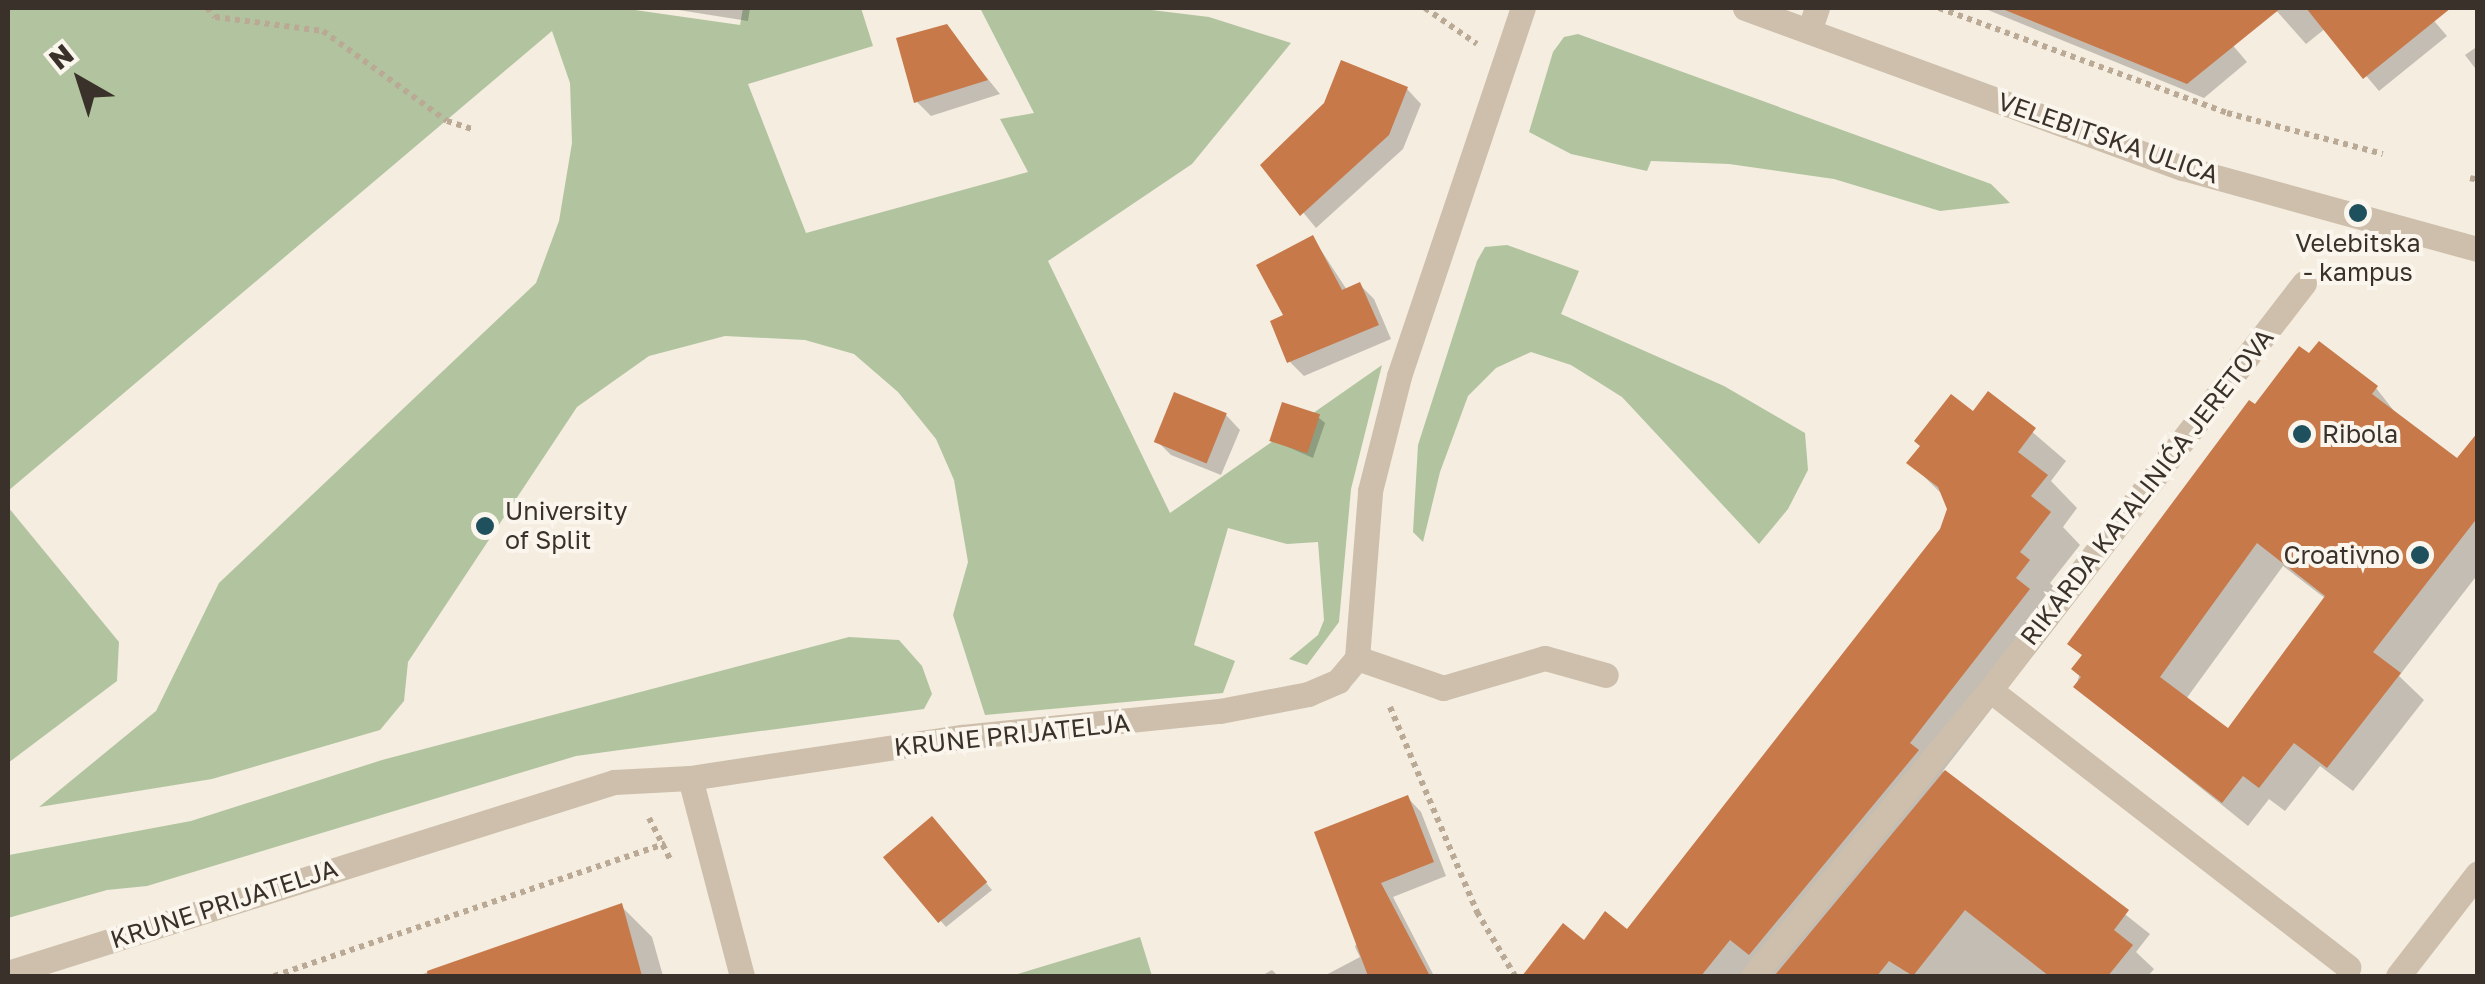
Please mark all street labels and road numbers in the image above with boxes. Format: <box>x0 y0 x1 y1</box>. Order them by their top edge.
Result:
street label: VELEBITSKA ULICA <box>1994 86 2222 190</box>
street label: RIKARDA KATALINIĆA JERETOVA <box>2014 323 2280 651</box>
street label: KRUNE PRIJATELJA <box>893 708 1131 762</box>
street label: KRUNE PRIJATELJA <box>107 853 341 955</box>

